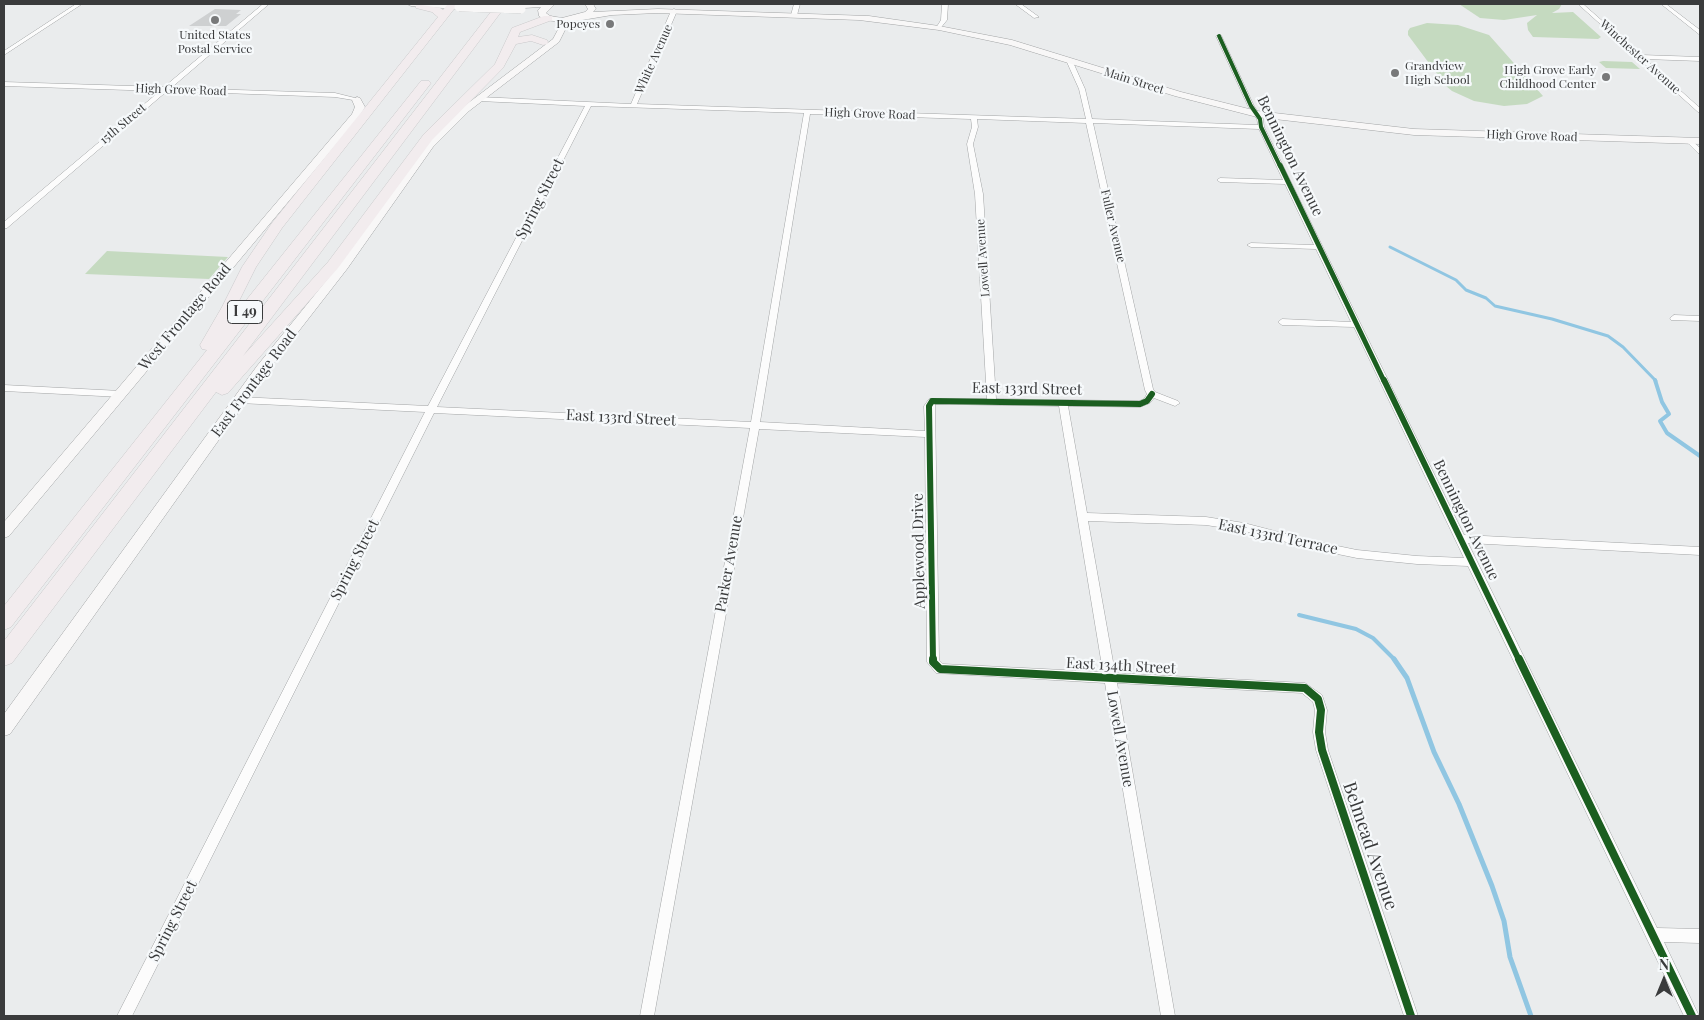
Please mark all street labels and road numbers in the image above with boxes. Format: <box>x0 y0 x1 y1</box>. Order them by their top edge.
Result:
street label: Winchester Avenue <box>1597 17 1683 97</box>
street label: White Avenue <box>632 22 676 96</box>
street label: Main Street <box>1102 65 1166 97</box>
street label: High Grove Road <box>135 81 227 99</box>
street label: Bennington Avenue <box>1253 93 1327 219</box>
street label: 15th Street <box>97 101 149 147</box>
street label: High Grove Road <box>824 105 916 123</box>
street label: High Grove Road <box>1486 127 1578 145</box>
street label: Spring Street <box>512 155 568 243</box>
street label: Fuller Avenue <box>1098 188 1128 264</box>
street label: Lowell Avenue <box>973 218 993 298</box>
street label: West Frontage Road <box>135 260 235 374</box>
road number: I 49 <box>228 300 262 324</box>
street label: East Frontage Road <box>208 325 300 441</box>
street label: East 133rd Street <box>972 379 1082 399</box>
street label: East 133rd Street <box>565 406 677 430</box>
street label: Bennington Avenue <box>1429 457 1503 583</box>
street label: Applewood Drive <box>909 493 929 609</box>
street label: Parker Avenue <box>712 514 746 614</box>
street label: Spring Street <box>327 516 383 604</box>
street label: East 133rd Terrace <box>1216 516 1340 558</box>
street label: East 134th Street <box>1066 654 1176 678</box>
street label: Lowell Avenue <box>1103 689 1137 789</box>
street label: Belmead Avenue <box>1338 779 1402 913</box>
street label: Spring Street <box>145 877 201 965</box>

